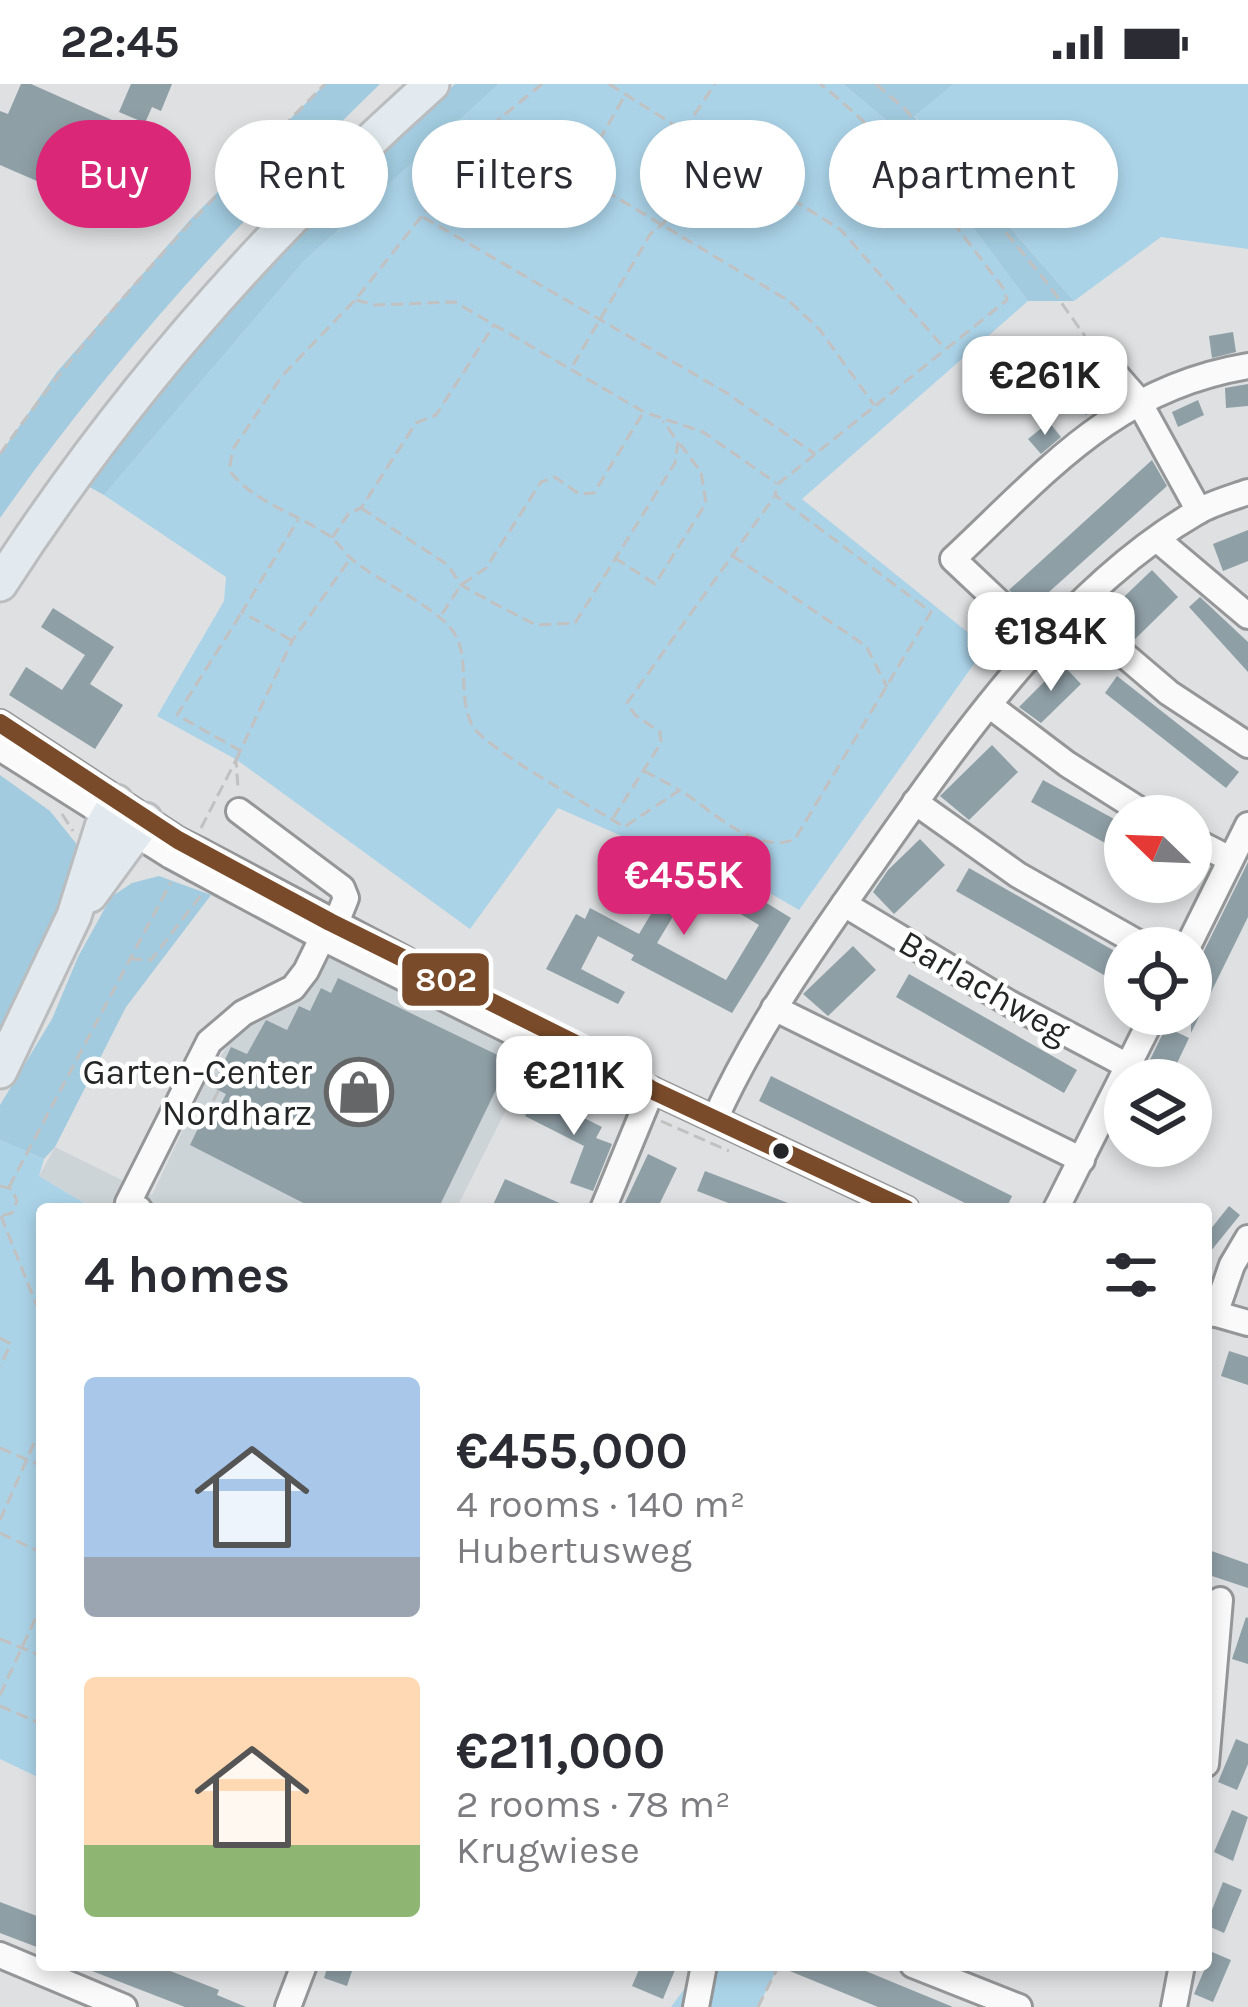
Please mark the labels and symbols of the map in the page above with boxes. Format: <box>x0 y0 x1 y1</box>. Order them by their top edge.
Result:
pin: €261K <box>961 336 1129 438</box>
pin: €184K <box>967 592 1135 694</box>
north arrow <box>1104 795 1212 903</box>
pin: €455K <box>600 836 768 938</box>
street label: Barlachweg <box>892 921 1077 1053</box>
line badge: 802 <box>400 951 491 1008</box>
text: 802 <box>415 961 477 999</box>
pin: €211K <box>490 1036 658 1138</box>
place label: Garten-Center Nordharz <box>82 1051 313 1134</box>
shop icon: Garten-Center Nordharz <box>324 1057 394 1127</box>
unlabelled marker <box>770 1140 792 1162</box>

